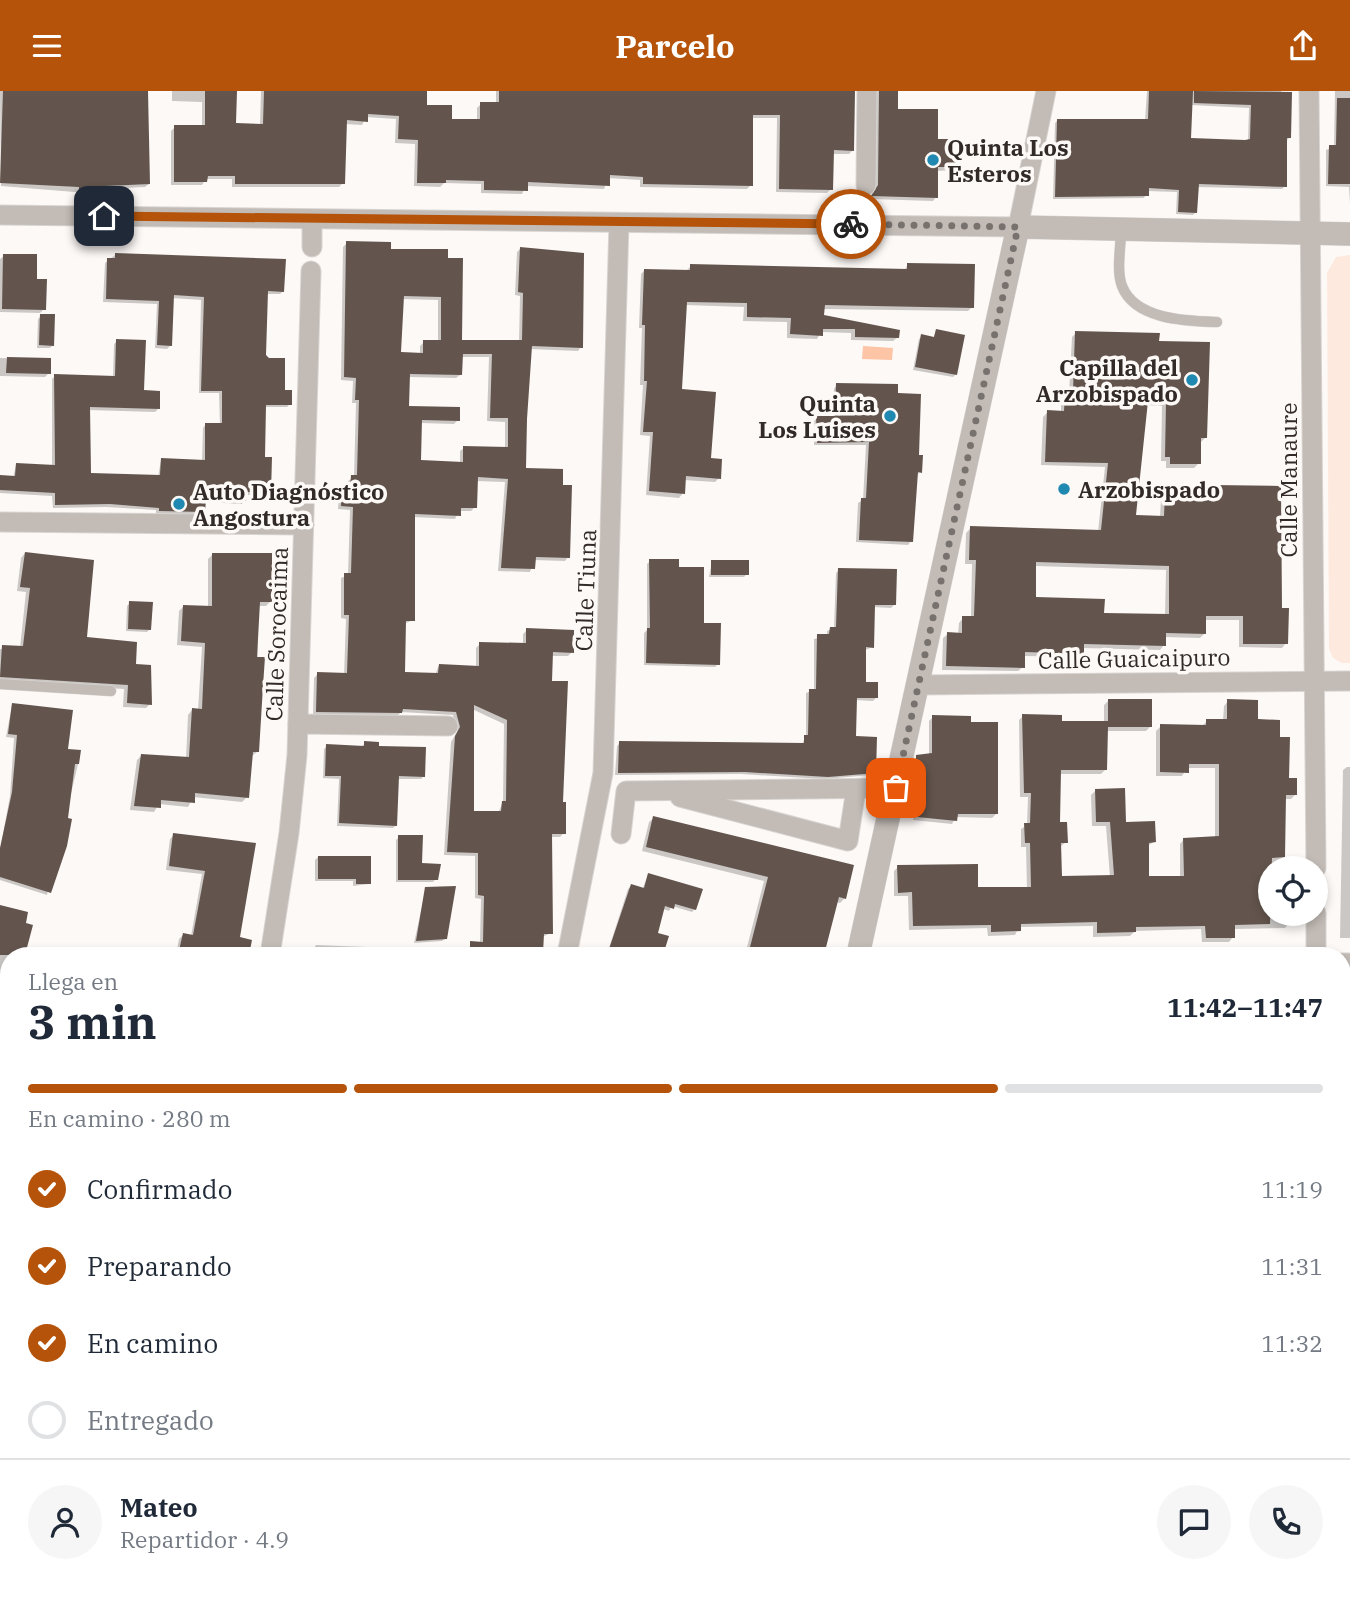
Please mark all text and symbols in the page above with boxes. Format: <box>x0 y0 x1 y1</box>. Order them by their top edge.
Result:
text: Parcelo <box>615 25 735 67</box>
icon: menu <box>28 27 66 65</box>
icon: share <box>1284 27 1322 65</box>
place label: Quinta Los Esteros <box>947 132 1069 188</box>
marker: Quinta Los Esteros <box>925 152 941 168</box>
pin <box>74 186 134 246</box>
courier <box>816 189 886 259</box>
icon: home <box>85 197 123 235</box>
icon: bike <box>832 205 870 243</box>
place label: Capilla del Arzobispado <box>1036 352 1178 408</box>
marker: Capilla del Arzobispado <box>1184 372 1200 388</box>
place label: Quinta Los Luises <box>758 388 876 444</box>
street label: Calle Manaure <box>1273 402 1303 558</box>
marker: Quinta Los Luises <box>882 408 898 424</box>
place label: Arzobispado <box>1078 474 1220 504</box>
place label: Auto Diagnóstico Angostura <box>193 476 384 532</box>
marker: Arzobispado <box>1056 481 1072 497</box>
marker: Auto Diagnóstico Angostura <box>171 496 187 512</box>
street label: Calle Tiuna <box>568 528 602 652</box>
street label: Calle Sorocaima <box>258 546 294 722</box>
street label: Calle Guaicaipuro <box>1038 641 1230 675</box>
pin <box>866 758 926 818</box>
icon: bag <box>877 769 915 807</box>
map controls <box>1258 856 1328 926</box>
button: locate <box>1258 856 1328 926</box>
text: Llega en <box>28 966 118 996</box>
text: 11:42–11:47 <box>1167 990 1323 1024</box>
text: 3 min <box>28 992 157 1052</box>
text: En camino · 280 m <box>28 1103 231 1133</box>
icon: check <box>28 1170 66 1208</box>
text: Confirmado <box>87 1172 232 1206</box>
text: 11:19 <box>1261 1174 1323 1204</box>
icon: check <box>28 1247 66 1285</box>
text: Preparando <box>87 1249 232 1283</box>
text: 11:31 <box>1261 1251 1323 1281</box>
icon: check <box>28 1324 66 1362</box>
text: En camino <box>87 1326 218 1360</box>
text: 11:32 <box>1261 1328 1323 1358</box>
text: Entregado <box>87 1403 214 1437</box>
button: person <box>28 1485 102 1559</box>
button: chat <box>1157 1485 1231 1559</box>
button: phone <box>1249 1485 1323 1559</box>
text: Mateo <box>120 1490 198 1524</box>
text: Repartidor · 4.9 <box>120 1524 289 1554</box>

